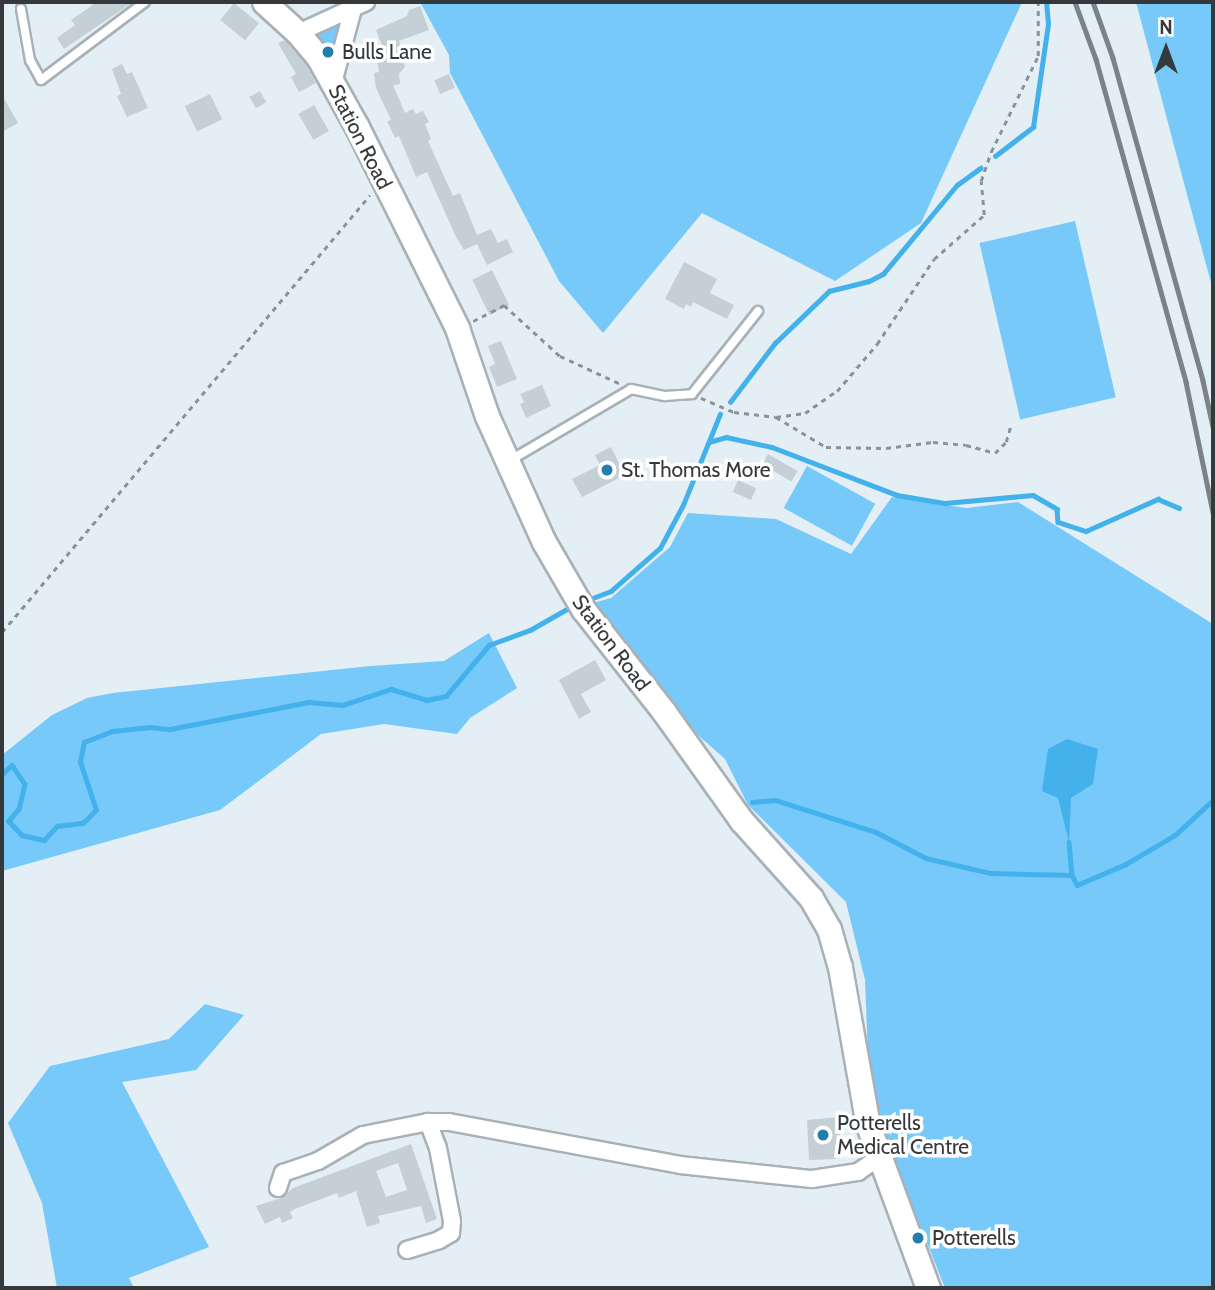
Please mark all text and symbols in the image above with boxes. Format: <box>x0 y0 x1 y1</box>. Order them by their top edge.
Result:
north arrow <box>1131 14 1201 84</box>
text: N <box>1159 16 1173 39</box>
place label: Bulls Lane <box>342 39 432 65</box>
marker: Bulls Lane <box>320 44 336 60</box>
street label: Station Road <box>323 80 397 194</box>
place label: St. Thomas More <box>621 457 770 483</box>
marker: St. Thomas More <box>599 462 615 478</box>
street label: Station Road <box>567 590 655 696</box>
place label: Potterells Medical Centre <box>837 1110 969 1160</box>
marker: Potterells Medical Centre <box>815 1127 831 1143</box>
place label: Potterells <box>932 1225 1016 1251</box>
marker: Potterells <box>910 1230 926 1246</box>

